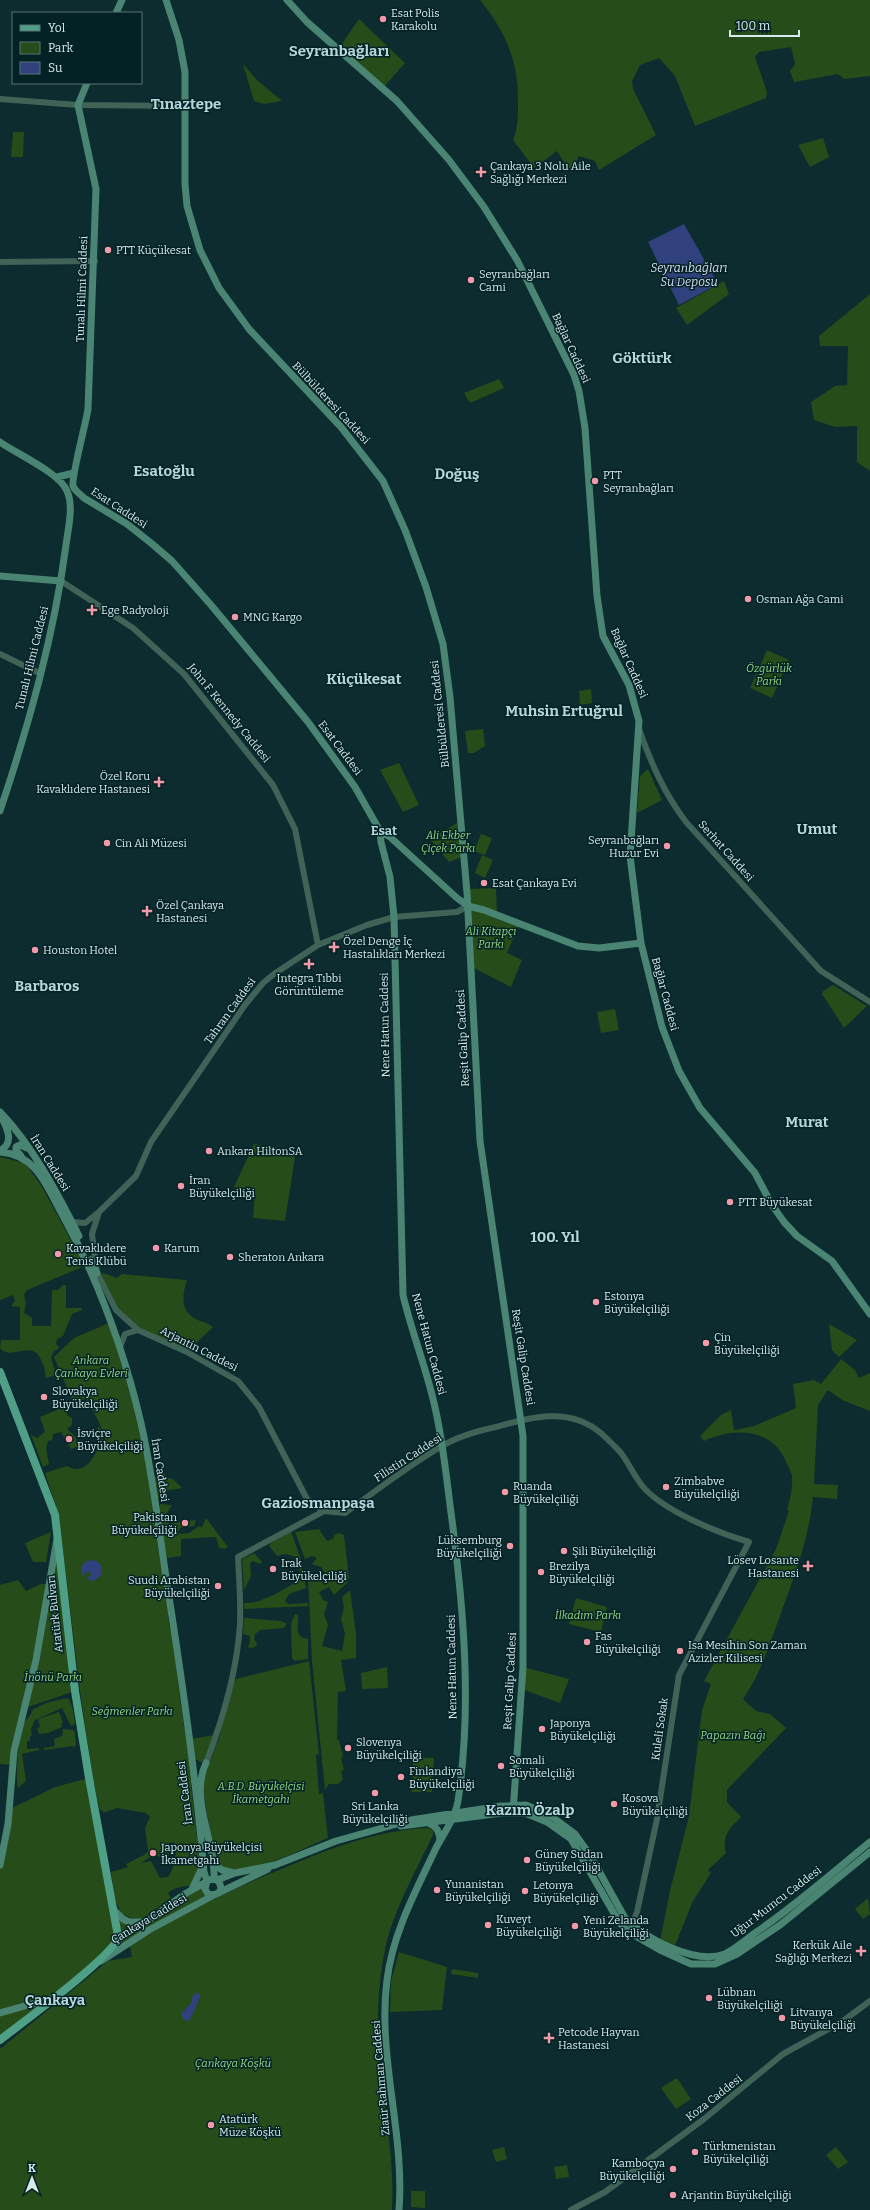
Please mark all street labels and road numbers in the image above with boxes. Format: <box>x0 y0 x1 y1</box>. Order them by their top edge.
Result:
street label: Tunalı Hilmi Caddesi <box>74 235 90 342</box>
street label: Bağlar Caddesi <box>549 311 593 386</box>
street label: Bülbülderesi Caddesi <box>290 359 373 447</box>
street label: Esat Caddesi <box>88 485 150 531</box>
street label: Tunalı Hilmi Caddesi <box>13 604 51 711</box>
street label: Bağlar Caddesi <box>608 626 651 701</box>
street label: Bülbülderesi Caddesi <box>428 659 452 768</box>
street label: John F. Kennedy Caddesi <box>184 660 273 766</box>
street label: Esat Caddesi <box>315 718 365 778</box>
street label: Serhat Caddesi <box>696 818 757 884</box>
street label: Bağlar Caddesi <box>649 956 681 1033</box>
street label: Nene Hatun Caddesi <box>378 972 392 1077</box>
street label: Tahran Caddesi <box>202 975 259 1047</box>
street label: Reşit Galip Caddesi <box>454 988 472 1087</box>
street label: İran Caddesi <box>28 1132 74 1194</box>
street label: Nene Hatun Caddesi <box>409 1292 449 1397</box>
street label: Reşit Galip Caddesi <box>509 1308 537 1407</box>
street label: Arjantin Caddesi <box>158 1324 241 1374</box>
street label: Filistin Caddesi <box>372 1431 445 1485</box>
street label: İran Caddesi <box>149 1437 173 1503</box>
street label: Atatürk Bulvarı <box>44 1574 66 1653</box>
street label: Nene Hatun Caddesi <box>445 1614 459 1719</box>
street label: Reşit Galip Caddesi <box>501 1631 519 1730</box>
street label: Kuleli Sokak <box>649 1696 671 1761</box>
street label: İran Caddesi <box>174 1760 195 1826</box>
street label: Uğur Mumcu Caddesi <box>728 1863 824 1940</box>
street label: Çankaya Caddesi <box>109 1891 190 1947</box>
street label: Ziaür Rahman Caddesi <box>369 2019 393 2136</box>
street label: Koza Caddesi <box>683 2072 745 2124</box>

